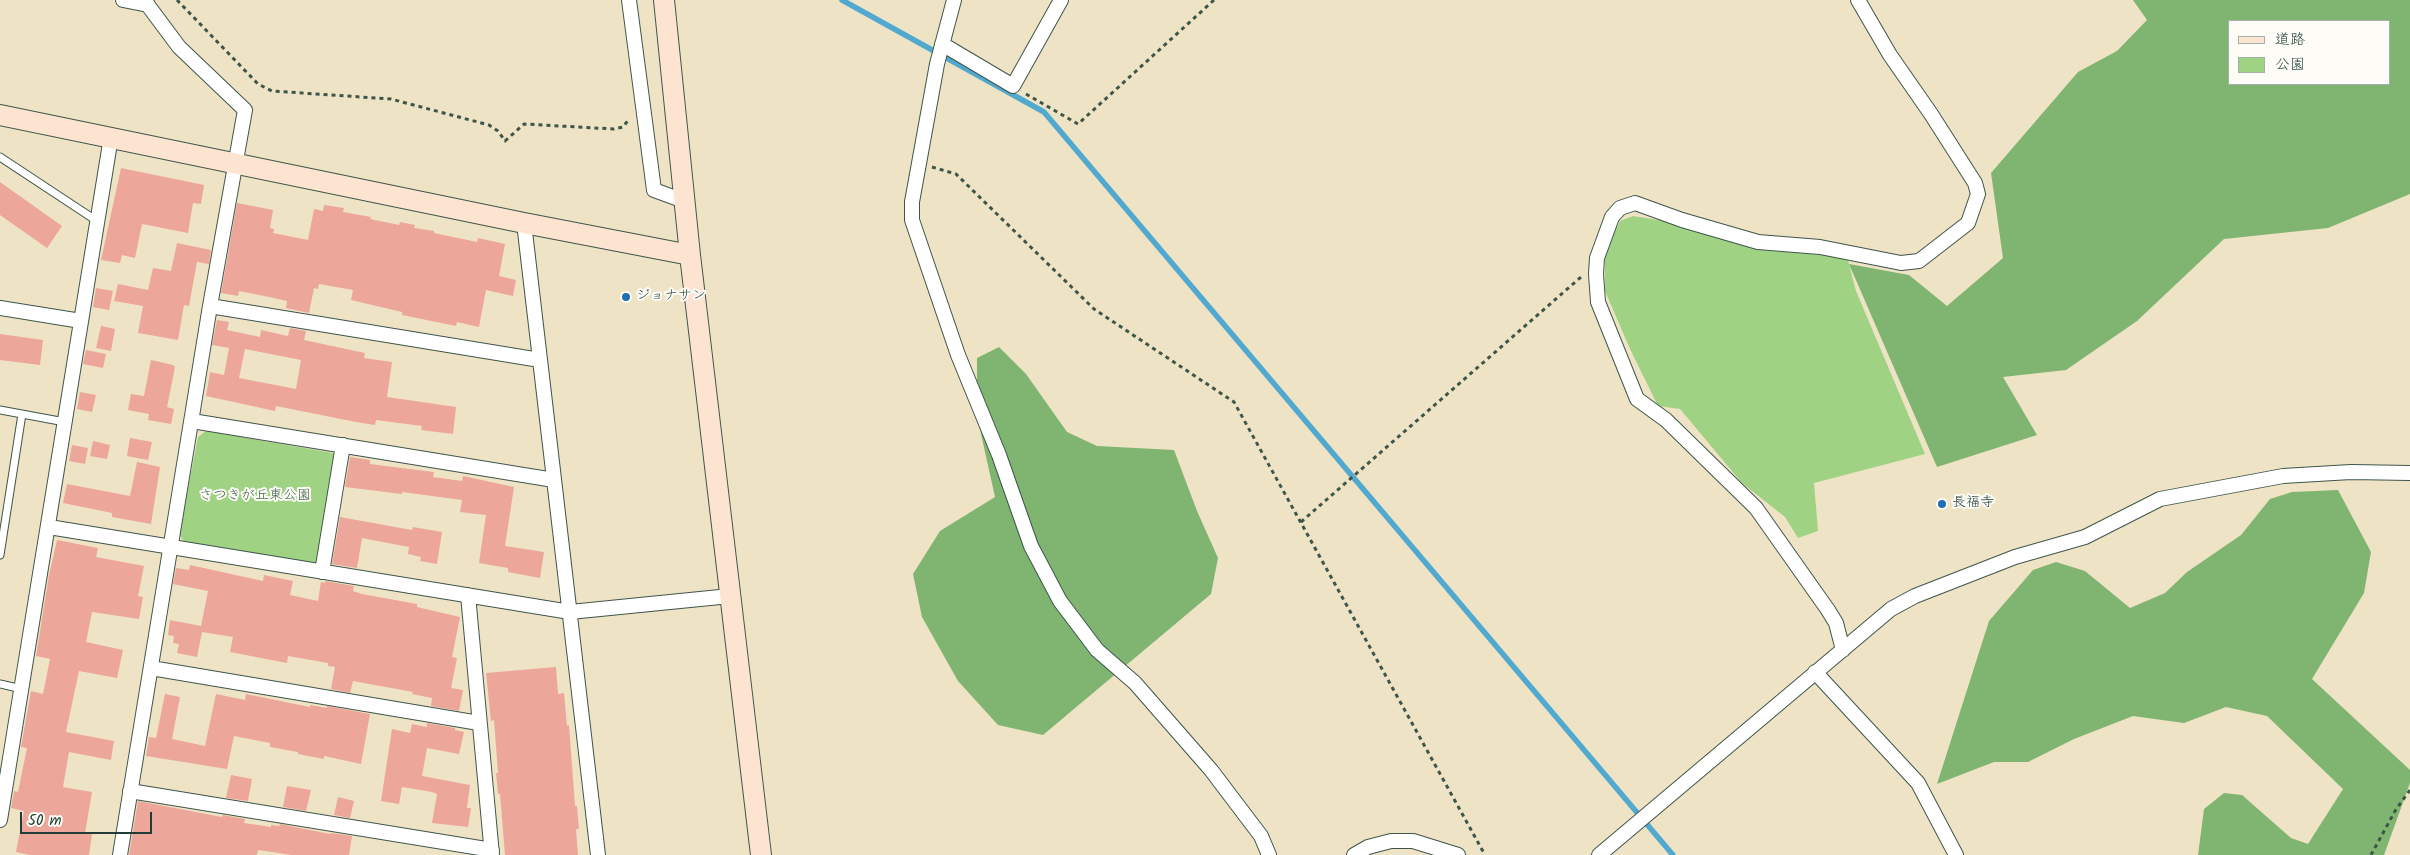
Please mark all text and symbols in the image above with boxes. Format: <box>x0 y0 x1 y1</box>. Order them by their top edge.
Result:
legend <box>2228 20 2390 85</box>
text: 道路 <box>2275 28 2305 52</box>
text: 公園 <box>2275 53 2305 77</box>
place label: ジョナサン <box>636 289 706 305</box>
marker: ジョナサン <box>620 291 632 303</box>
park label: さつきが丘東公園 <box>199 489 311 505</box>
place label: 長福寺 <box>1952 496 1994 512</box>
marker: 長福寺 <box>1936 498 1948 510</box>
scale bar <box>22 802 155 834</box>
text: 50 m <box>28 809 62 833</box>

